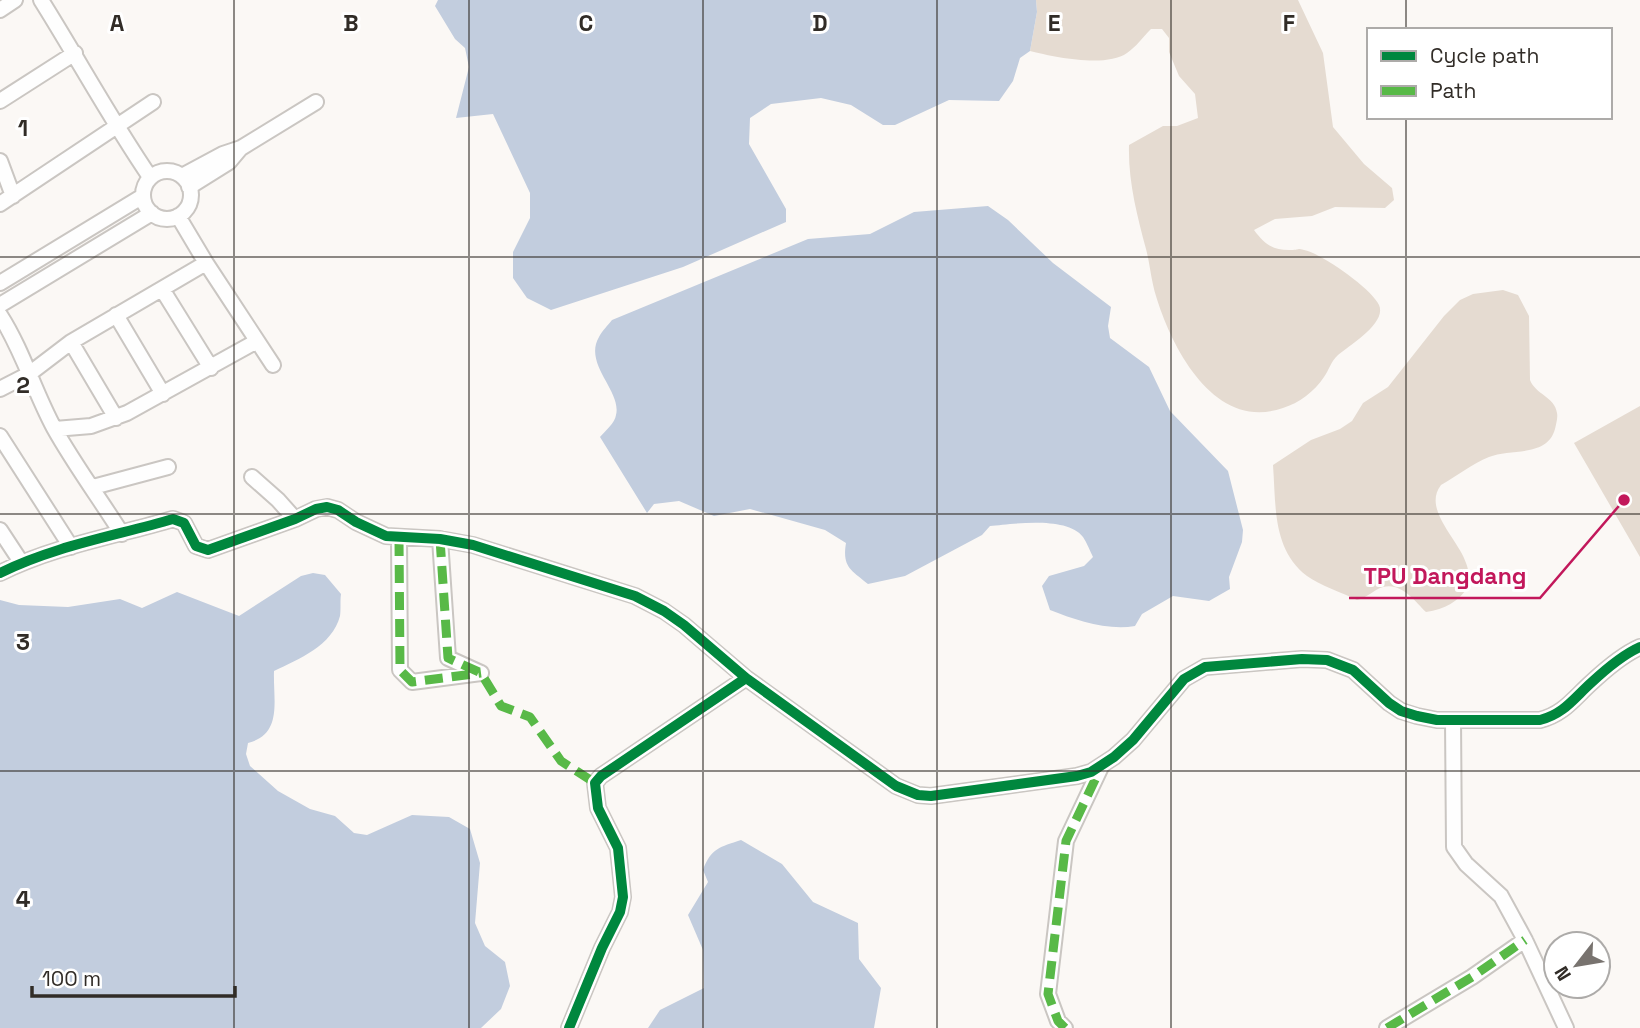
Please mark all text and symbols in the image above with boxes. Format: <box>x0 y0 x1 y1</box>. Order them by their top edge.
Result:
text: A <box>110 8 125 38</box>
text: B <box>343 8 359 38</box>
text: C <box>579 8 593 38</box>
text: D <box>812 8 828 38</box>
text: E <box>1048 8 1060 38</box>
text: F <box>1283 8 1295 38</box>
legend <box>1367 28 1612 119</box>
text: Cycle path <box>1430 42 1539 69</box>
text: Path <box>1430 77 1476 104</box>
text: 1 <box>18 113 28 143</box>
text: 2 <box>16 370 30 400</box>
callout: TPU Dangdang <box>1349 554 1540 598</box>
text: TPU Dangdang <box>1364 561 1526 591</box>
text: 3 <box>16 627 30 657</box>
text: 4 <box>16 884 31 914</box>
north arrow <box>1542 930 1612 1000</box>
scale bar <box>32 954 234 998</box>
text: N <box>1549 962 1577 985</box>
text: 100 m <box>42 965 101 992</box>

